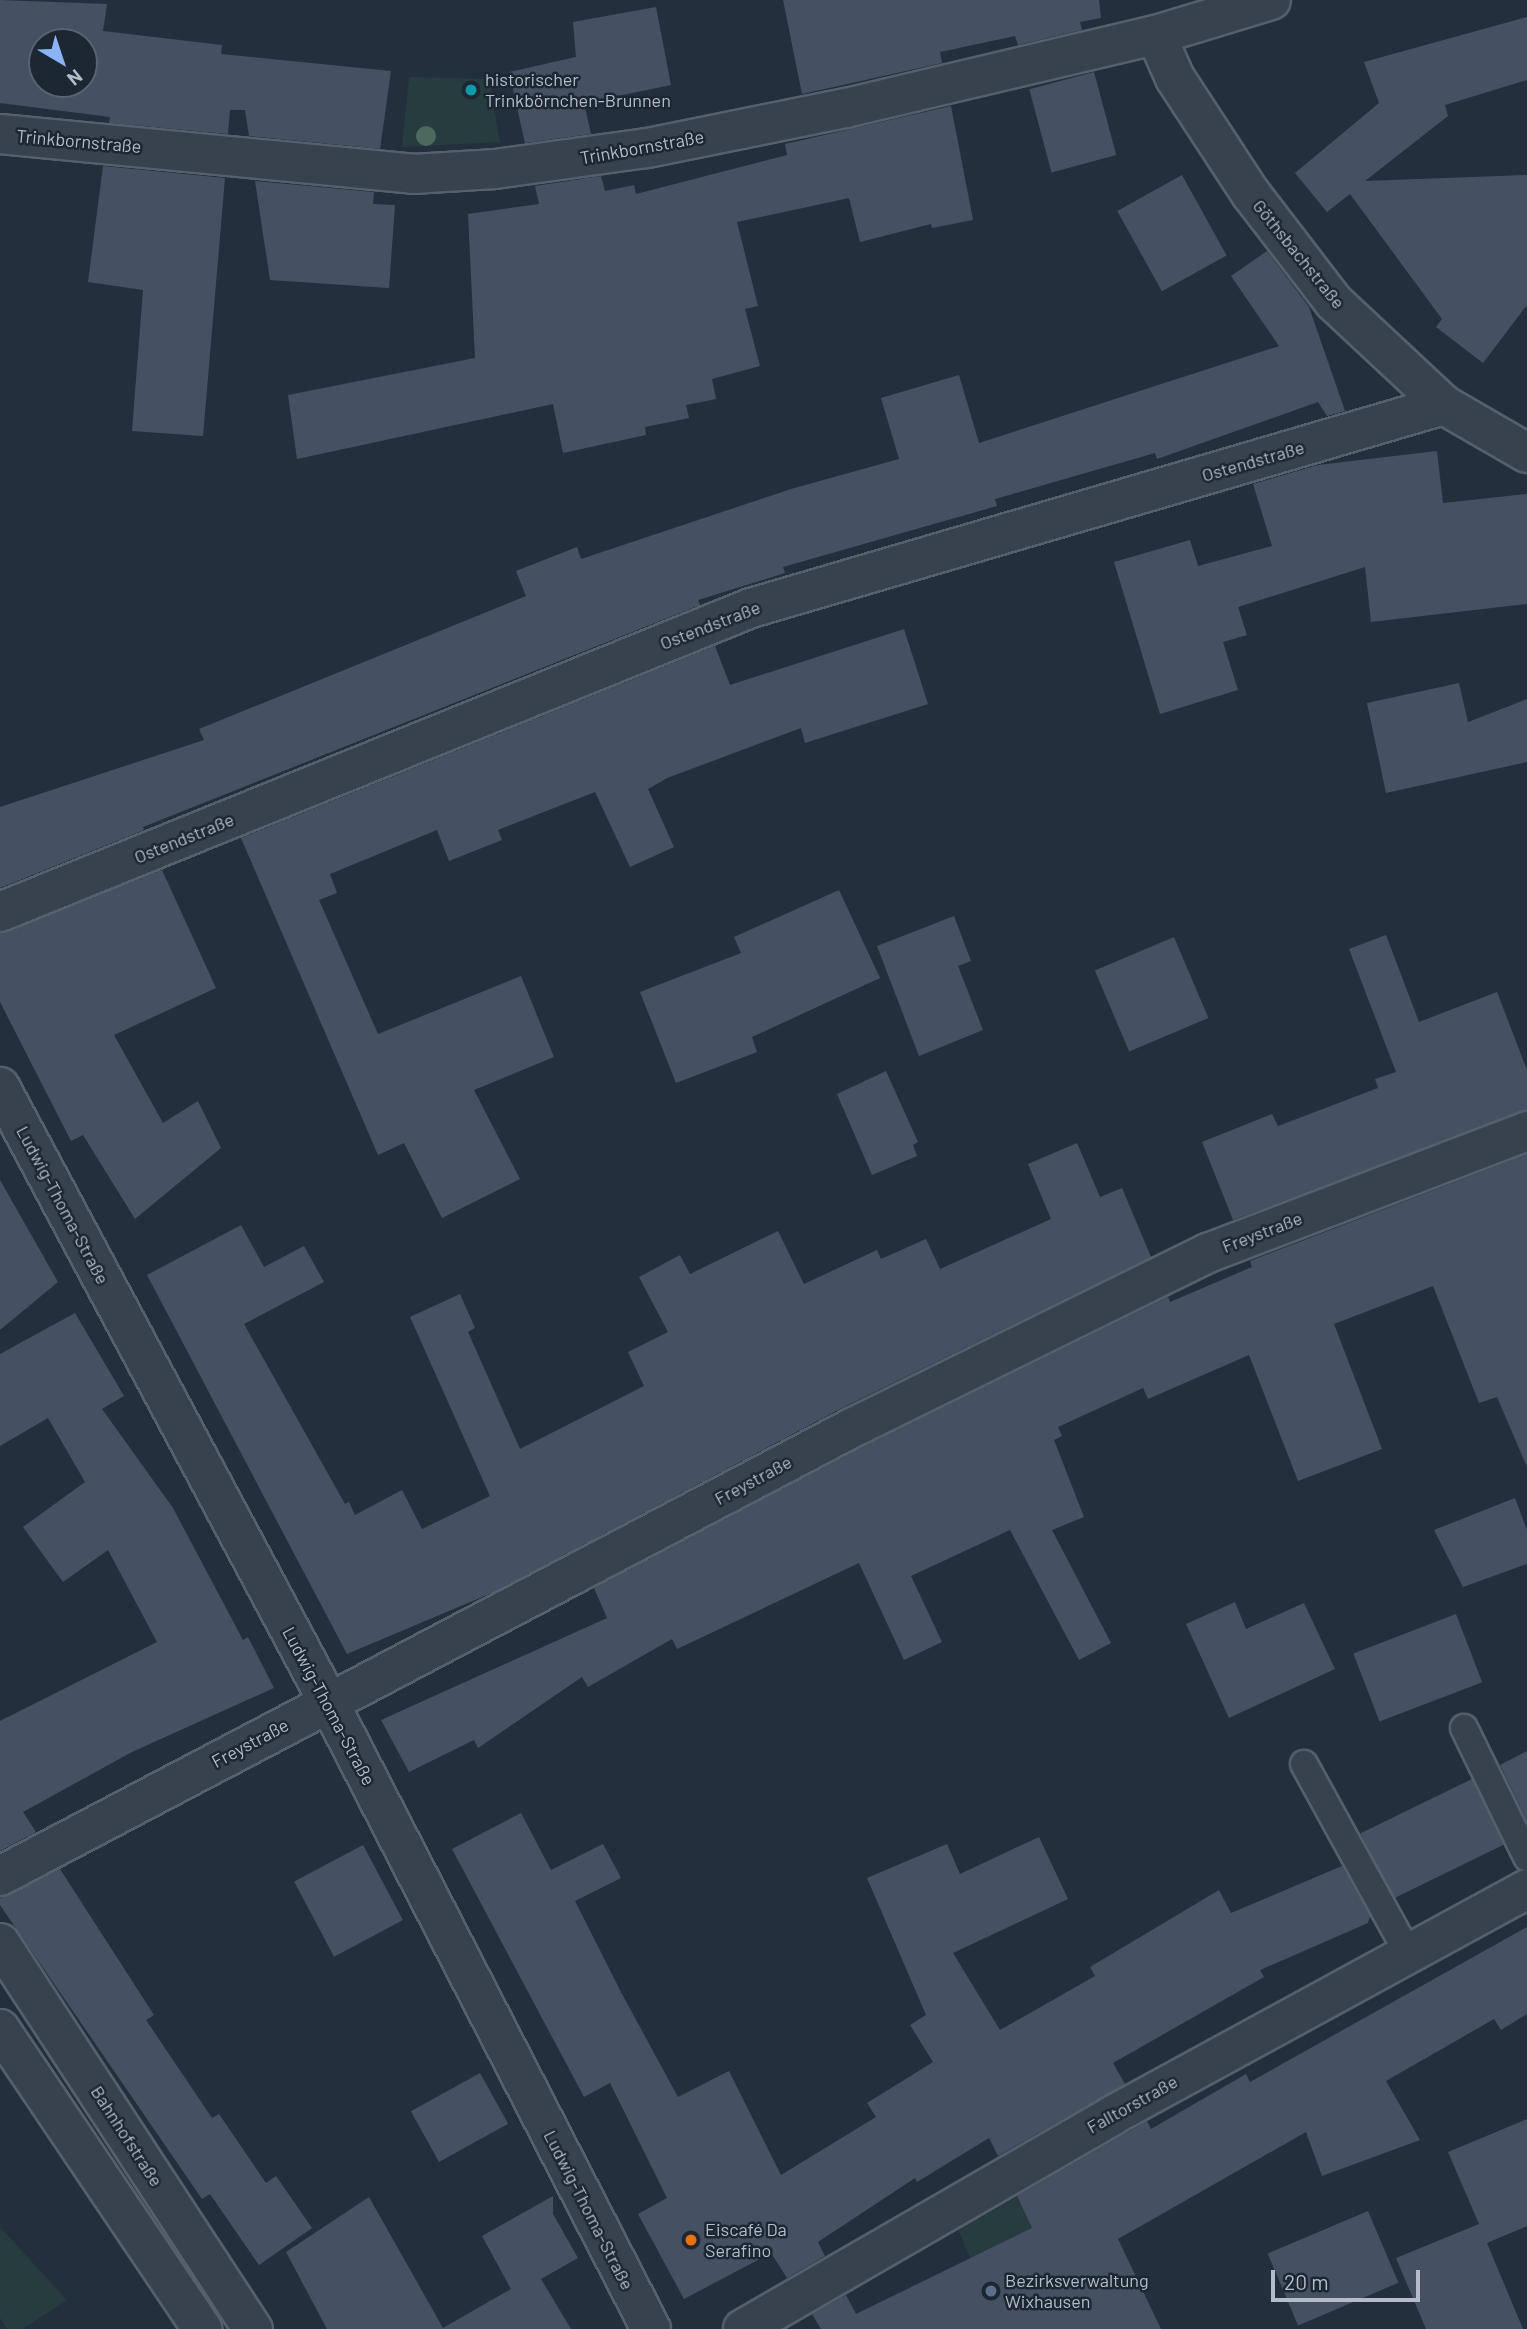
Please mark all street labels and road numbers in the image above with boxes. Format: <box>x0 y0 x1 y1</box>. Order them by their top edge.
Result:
street label: Trinkbornstraße <box>16 125 142 157</box>
street label: Trinkbornstraße <box>578 125 706 169</box>
street label: Göthsbachstraße <box>1248 195 1350 313</box>
street label: Ostendstraße <box>1199 436 1307 486</box>
street label: Ostendstraße <box>657 596 763 654</box>
street label: Ostendstraße <box>131 808 237 868</box>
street label: Ludwig-Thoma-Straße <box>12 1122 114 1288</box>
street label: Freystraße <box>1219 1207 1305 1257</box>
street label: Freystraße <box>711 1451 795 1509</box>
street label: Ludwig-Thoma-Straße <box>278 1623 380 1789</box>
street label: Freystraße <box>208 1714 292 1772</box>
street label: Falltorstraße <box>1083 2070 1181 2138</box>
street label: Bahnhofstraße <box>86 2082 168 2190</box>
street label: Ludwig-Thoma-Straße <box>539 2127 639 2293</box>

